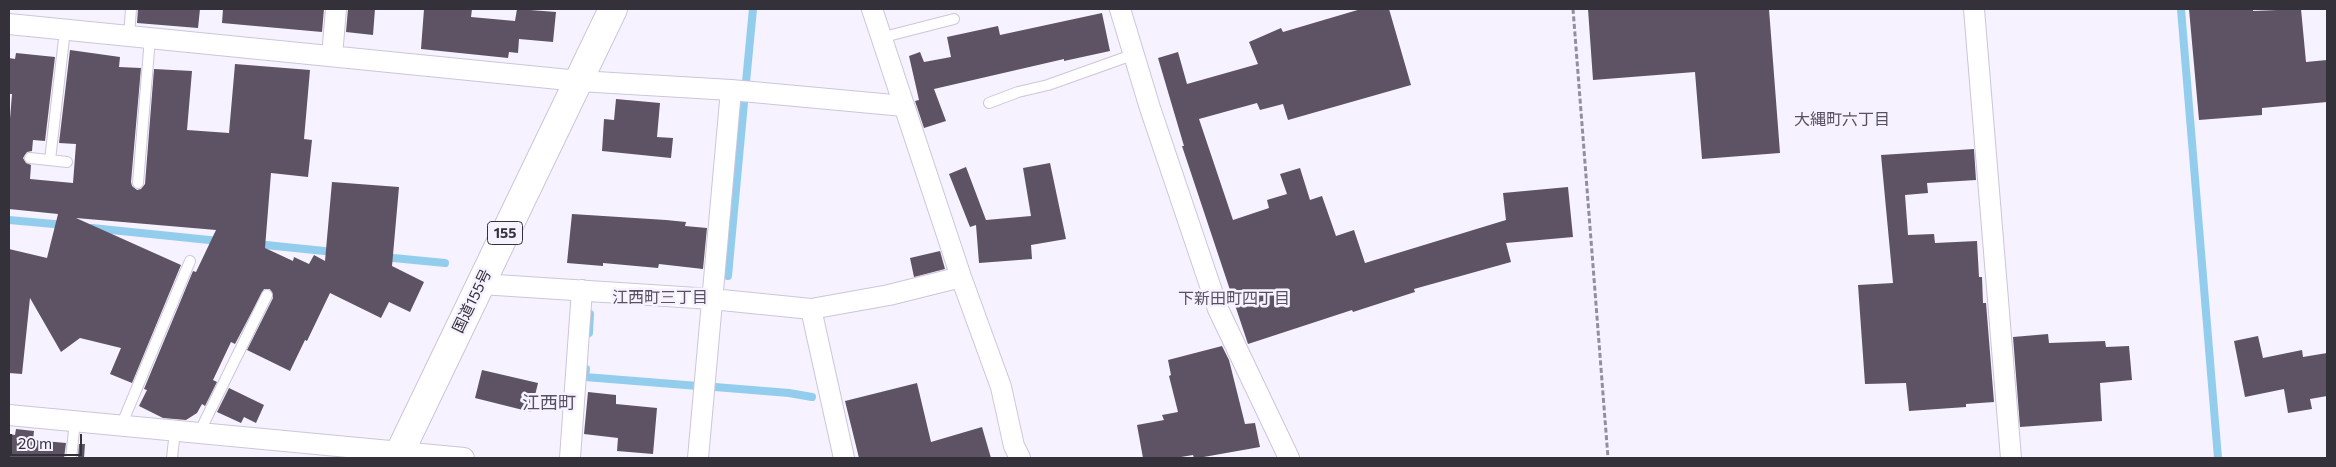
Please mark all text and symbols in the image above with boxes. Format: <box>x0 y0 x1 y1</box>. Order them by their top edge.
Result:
district label: 大縄町六丁目 <box>1794 110 1890 130</box>
road number: 155 <box>488 222 522 244</box>
street label: 国道155号 <box>449 266 495 336</box>
district label: 江西町三丁目 <box>612 288 708 308</box>
district label: 下新田町四丁目 <box>1178 289 1290 309</box>
district label: 江西町 <box>522 392 576 414</box>
scale bar <box>12 424 85 456</box>
text: 20 m <box>18 434 52 452</box>

